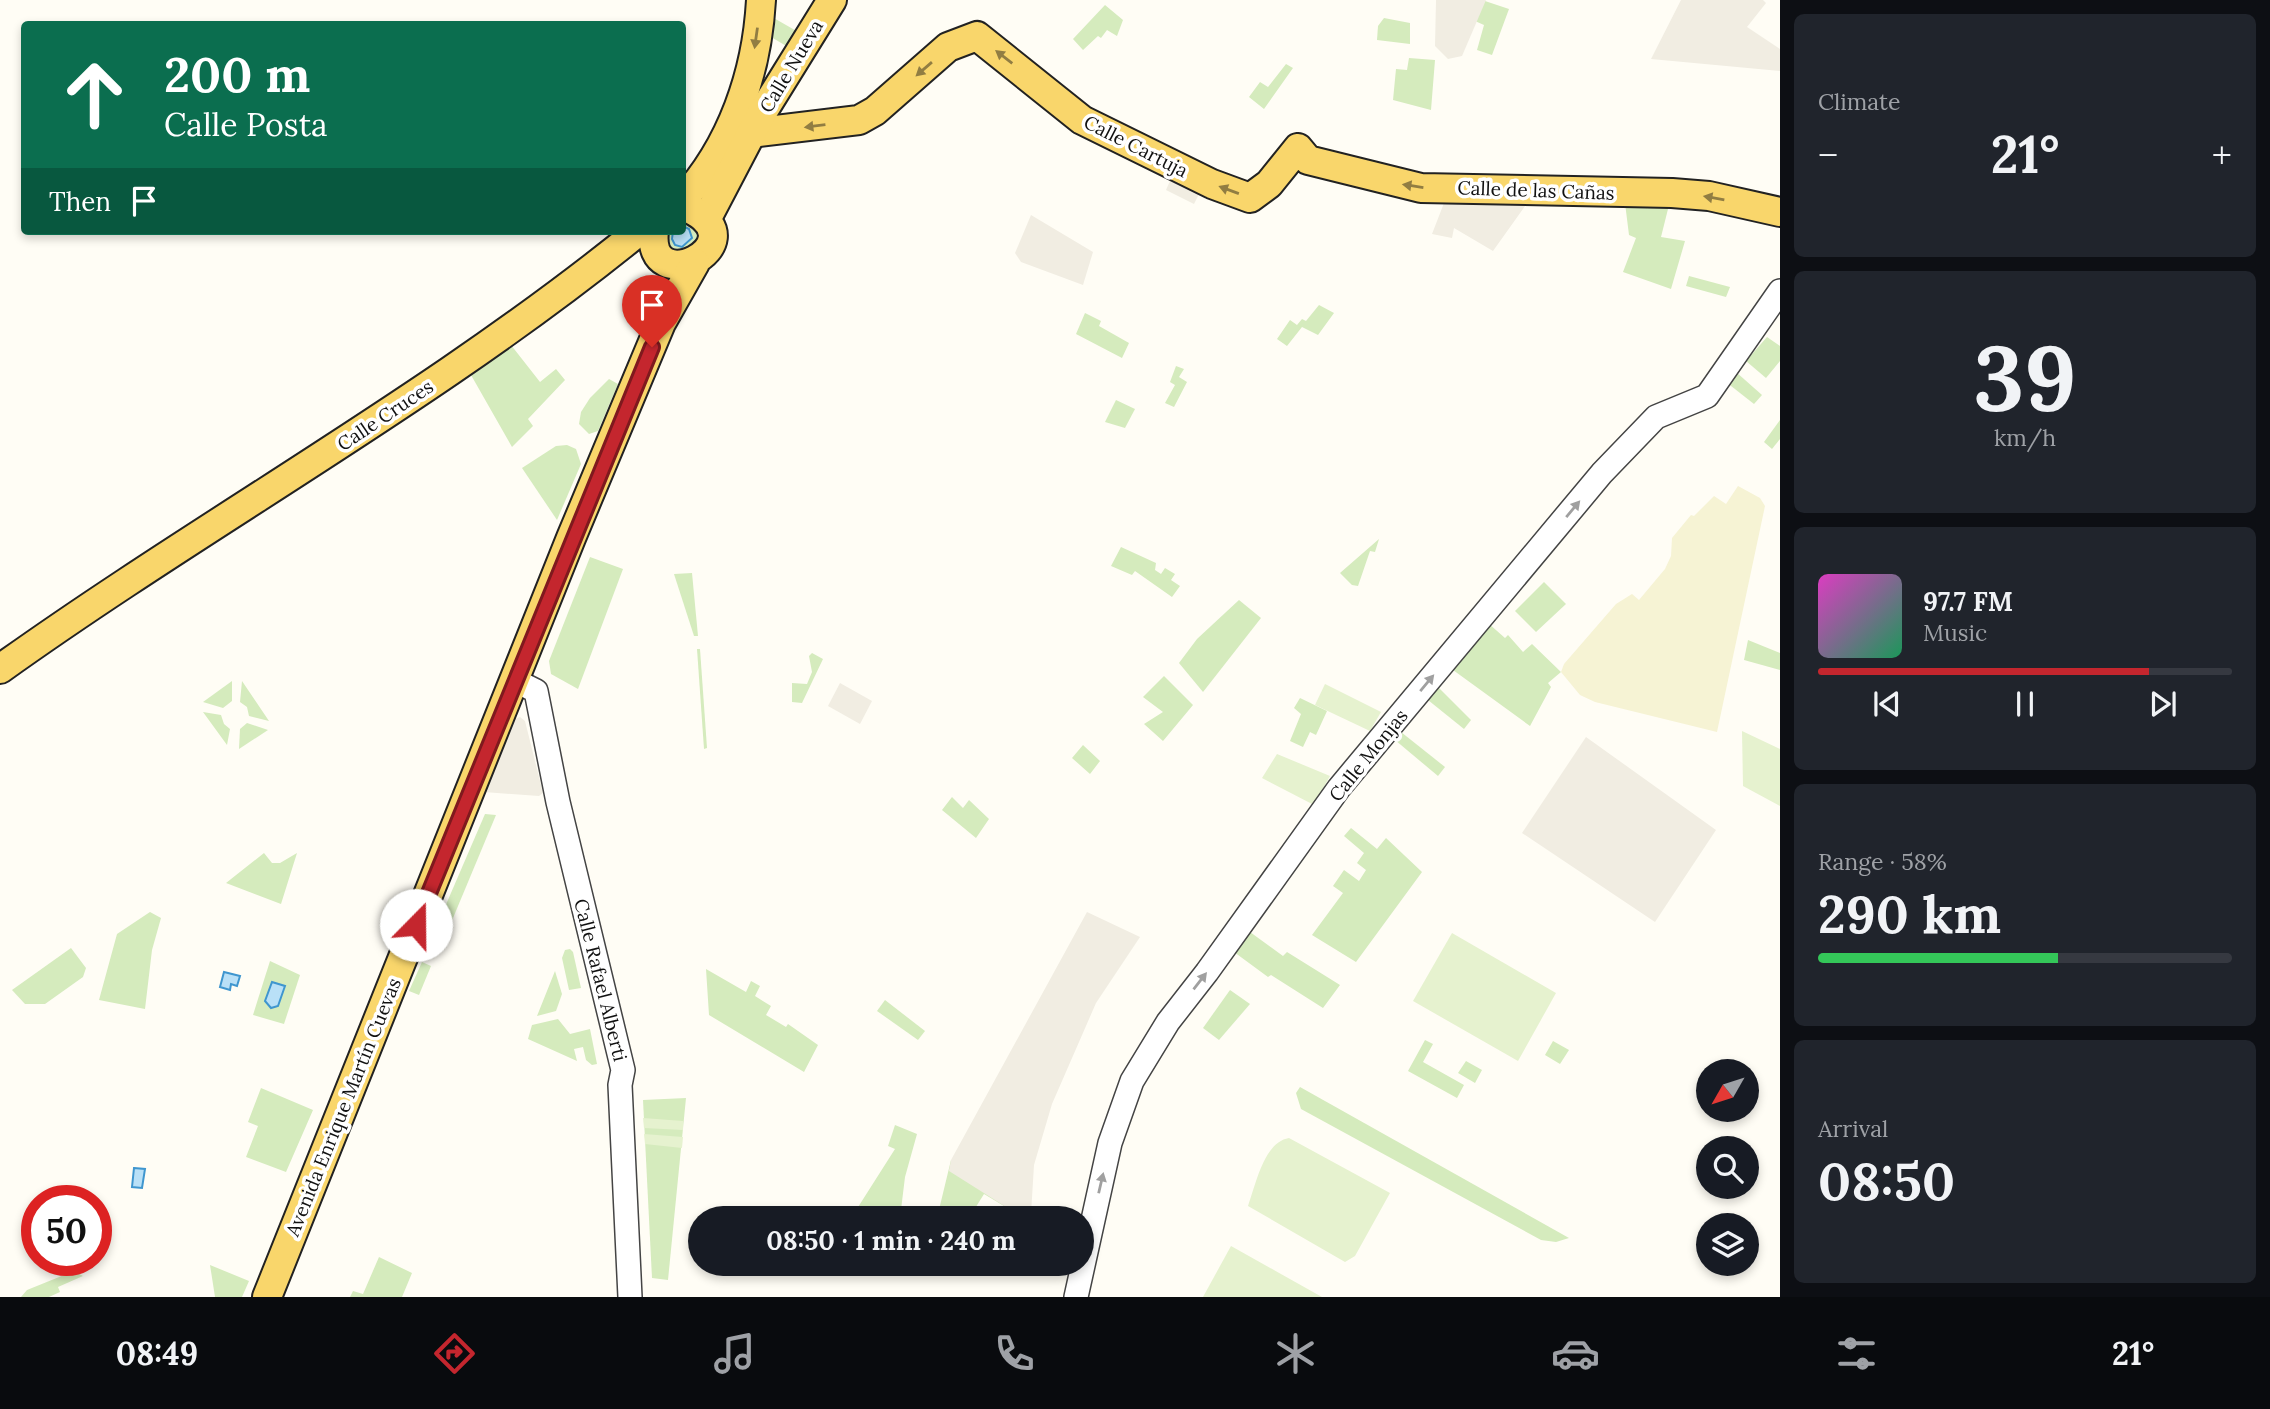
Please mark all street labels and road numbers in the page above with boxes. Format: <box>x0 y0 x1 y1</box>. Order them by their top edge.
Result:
street label: Calle Nueva <box>754 15 828 117</box>
street label: Calle Cartuja <box>1080 110 1192 183</box>
street label: Calle de las Cañas <box>1457 175 1615 205</box>
street label: Calle Cruces <box>332 374 438 456</box>
street label: Calle Monjas <box>1323 704 1413 806</box>
street label: Calle Rafael Alberti <box>569 896 633 1064</box>
street label: Avenida Enrique Martín Cuevas <box>280 974 406 1241</box>

